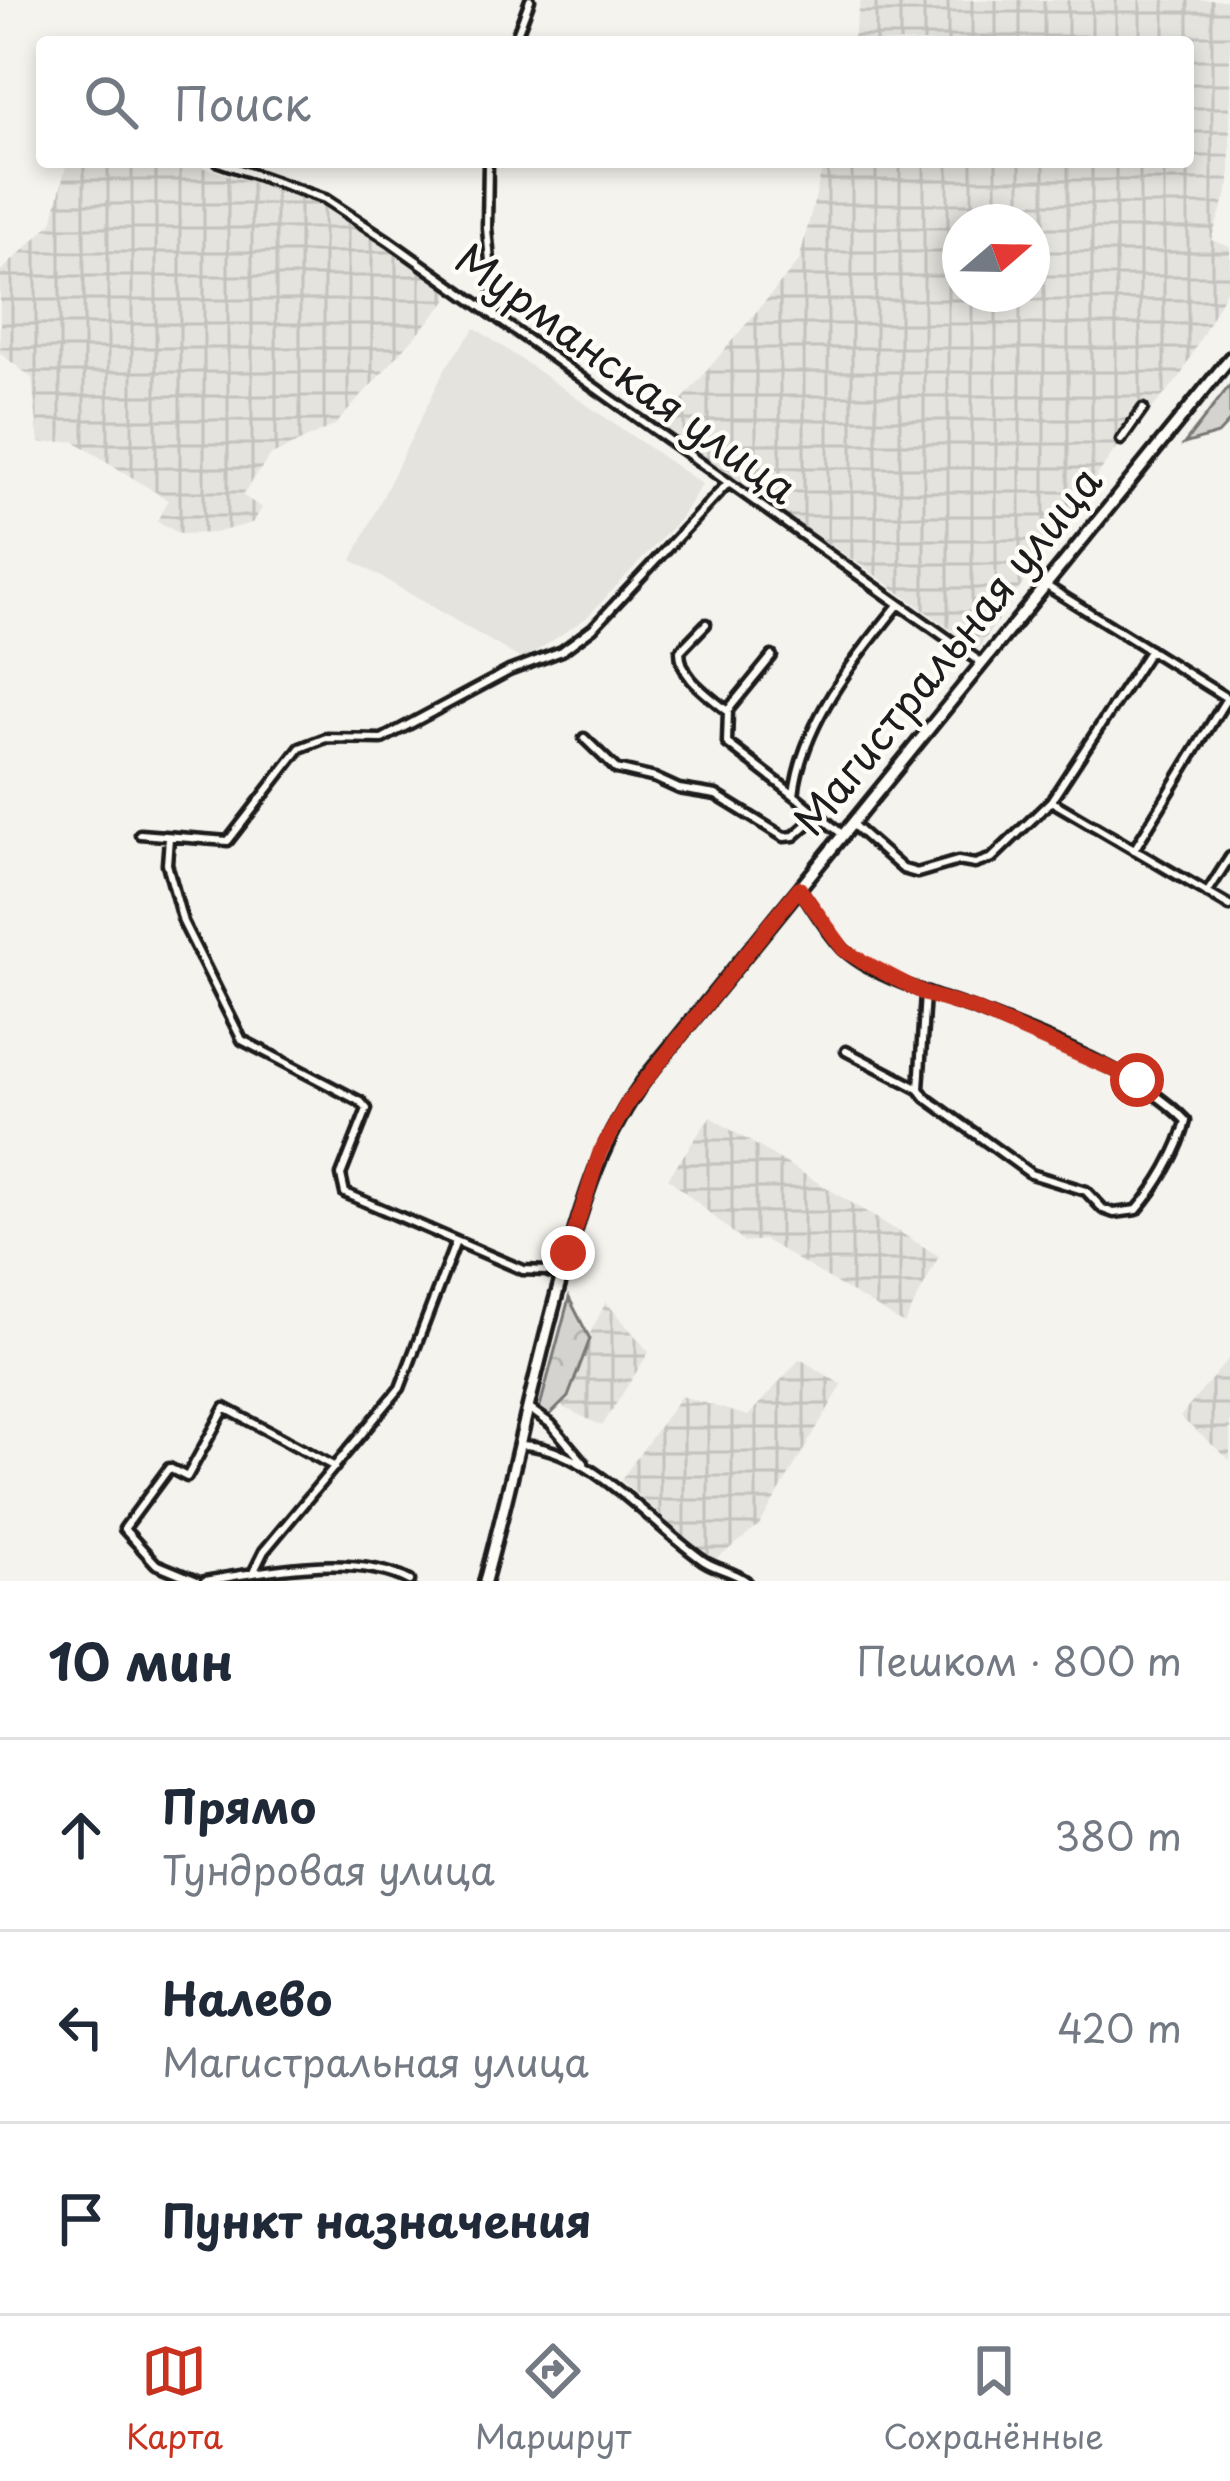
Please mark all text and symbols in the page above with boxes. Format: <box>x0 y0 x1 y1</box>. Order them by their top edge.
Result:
search box <box>36 36 1194 168</box>
text: Поиск <box>174 68 311 136</box>
icon: search <box>78 69 144 135</box>
north arrow <box>942 204 1050 312</box>
street label: Мурманская улица <box>444 226 812 518</box>
street label: Магистральная улица <box>777 451 1116 848</box>
route start <box>1110 1053 1164 1107</box>
route end <box>541 1226 595 1280</box>
text: 10 мин <box>48 1621 233 1698</box>
text: Пешком · 800 m <box>856 1630 1182 1689</box>
text: Прямо <box>162 1771 316 1839</box>
icon: ahead <box>48 1802 114 1868</box>
text: 380 m <box>1054 1805 1182 1864</box>
text: Тундровая улица <box>162 1839 495 1898</box>
text: Налево <box>162 1963 332 2031</box>
icon: left <box>48 1994 114 2060</box>
text: 420 m <box>1057 1997 1182 2056</box>
text: Магистральная улица <box>162 2031 589 2090</box>
text: Пункт назначения <box>162 2185 592 2253</box>
icon: arrive <box>48 2186 114 2252</box>
tab: Карта <box>126 2338 223 2460</box>
tab: Маршрут <box>475 2338 631 2460</box>
tab: Сохранённые <box>883 2338 1104 2460</box>

